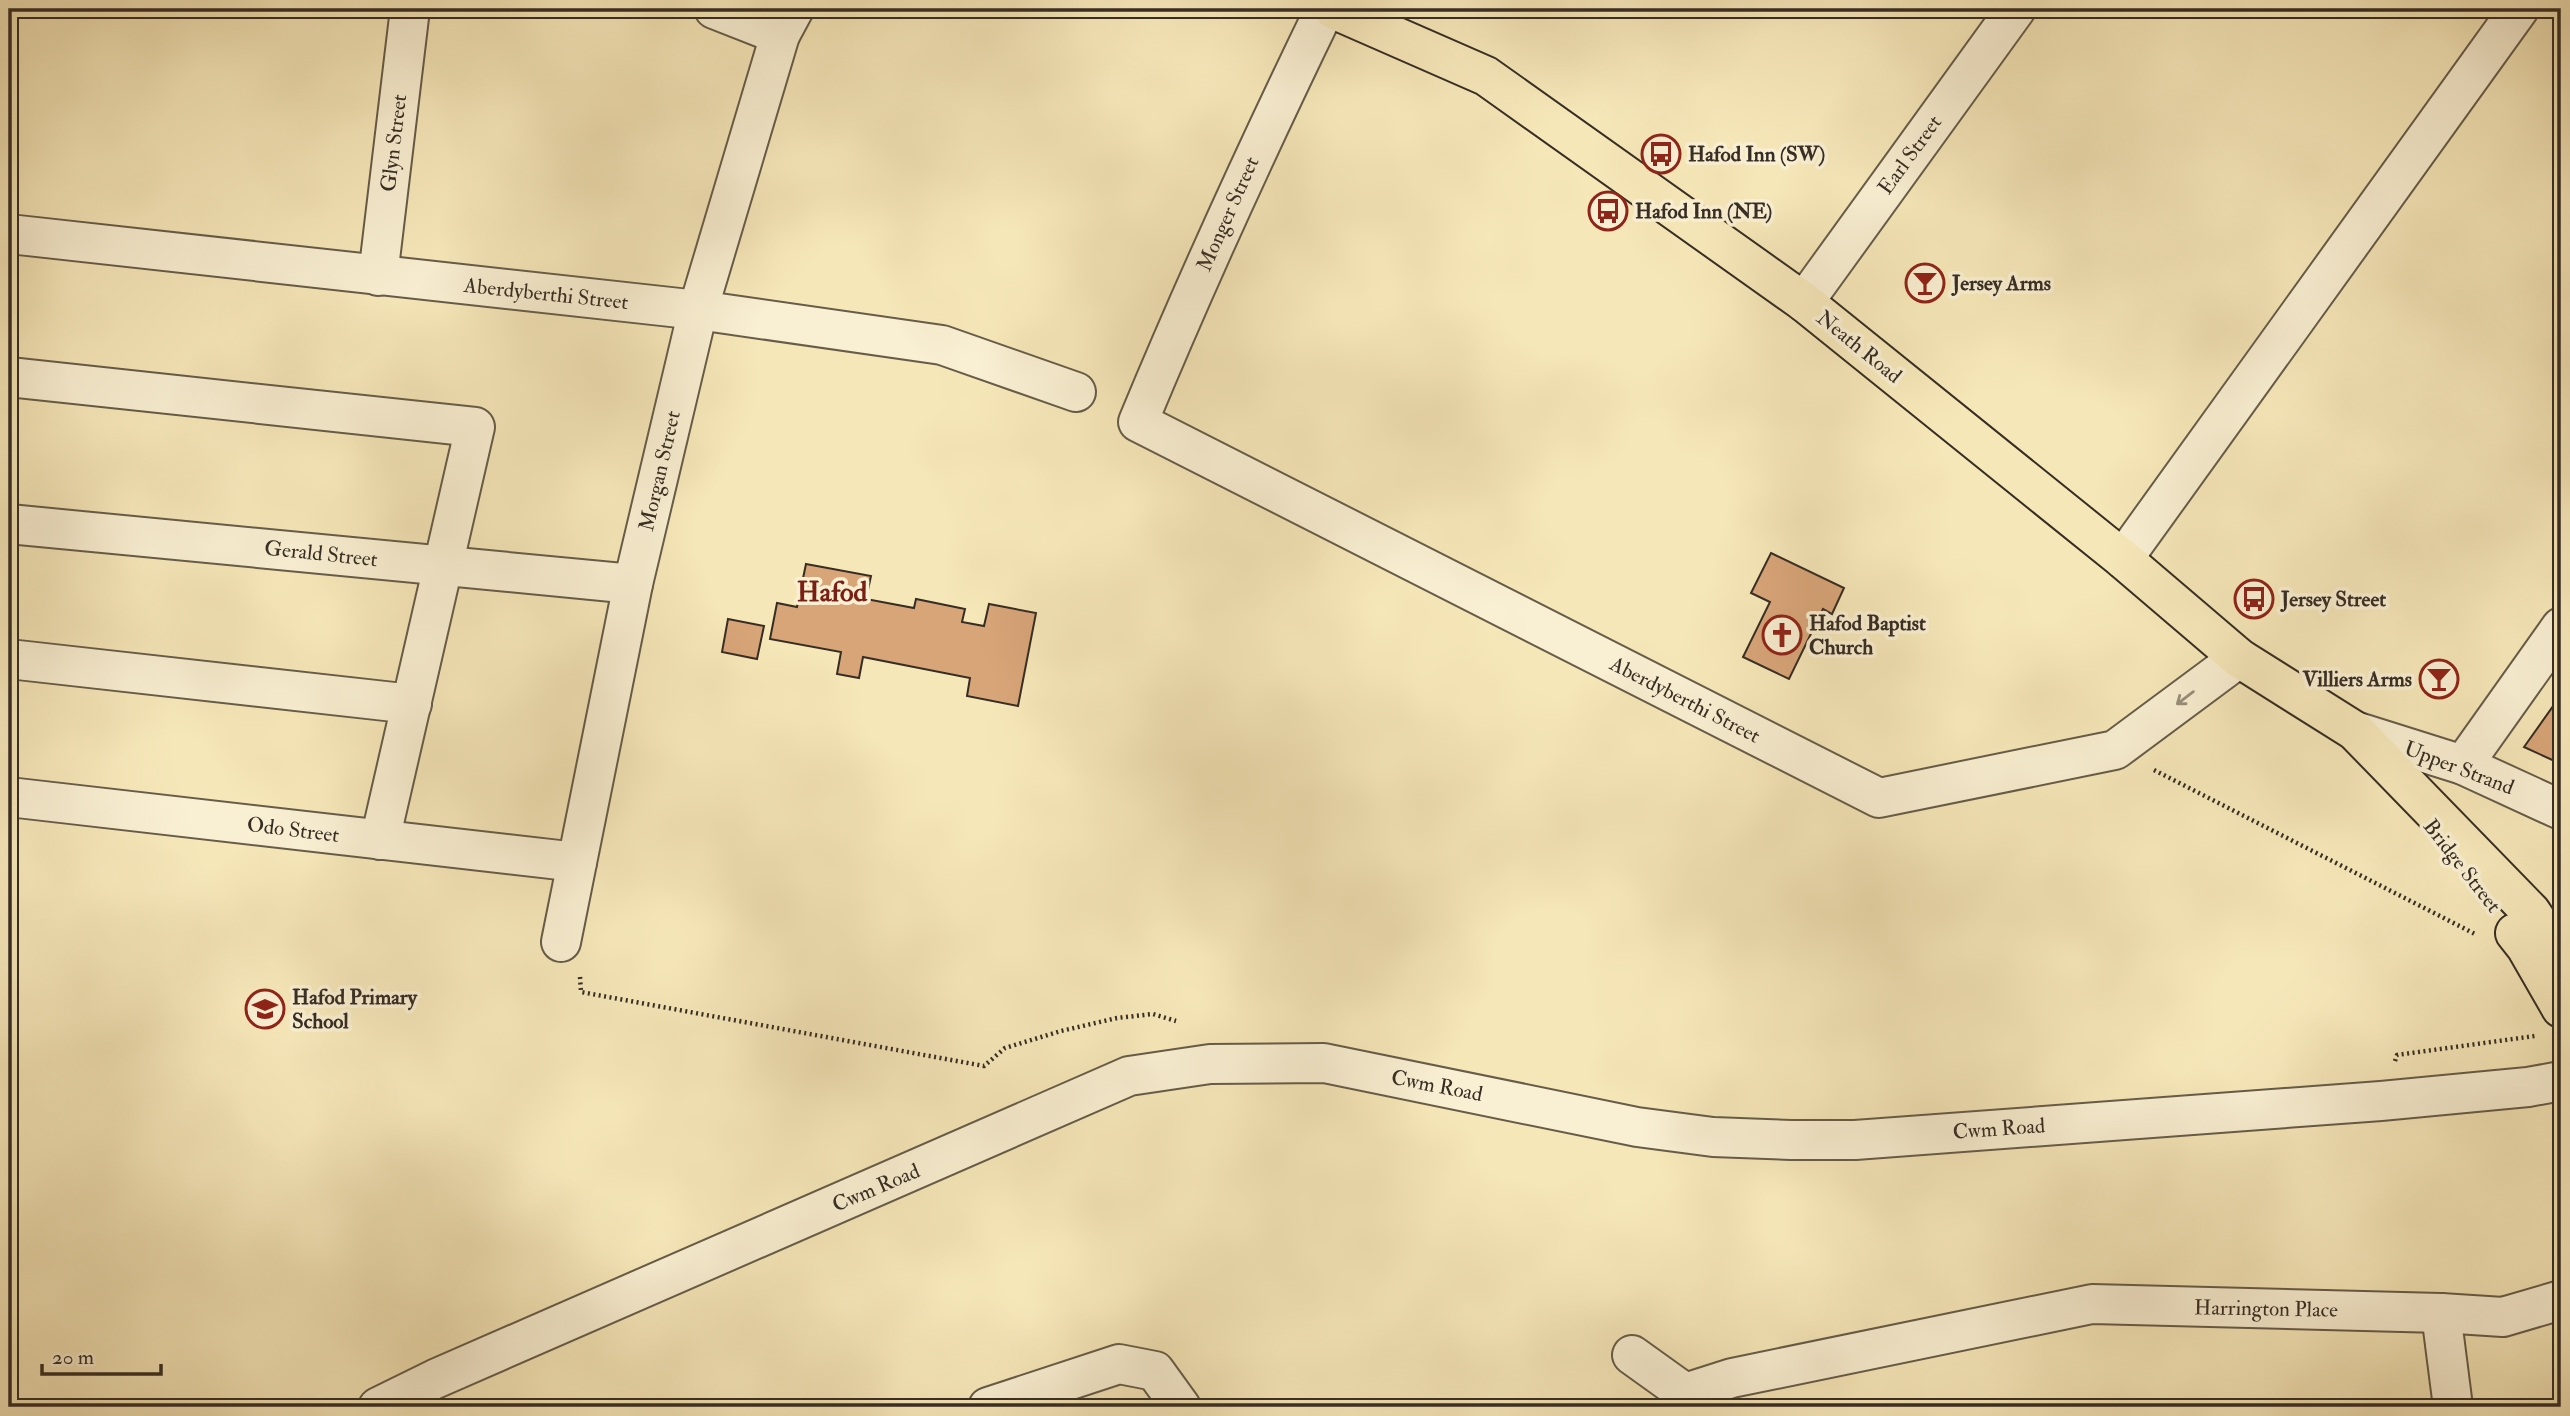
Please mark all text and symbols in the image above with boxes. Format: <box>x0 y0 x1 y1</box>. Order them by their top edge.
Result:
street label: Glyn Street <box>375 93 413 193</box>
street label: Earl Street <box>1872 110 1948 200</box>
bus stop icon: Hafod Inn (SW) <box>1640 133 1682 175</box>
place label: Hafod Inn (SW) <box>1688 141 1825 168</box>
street label: Monger Street <box>1191 152 1265 276</box>
bus stop icon: Hafod Inn (NE) <box>1587 190 1629 232</box>
place label: Hafod Inn (NE) <box>1635 198 1772 225</box>
bar icon: Jersey Arms <box>1904 262 1946 304</box>
place label: Jersey Arms <box>1951 270 2051 297</box>
street label: Aberdyberthi Street <box>462 272 630 316</box>
street label: Neath Road <box>1811 304 1908 390</box>
street label: Morgan Street <box>633 408 687 534</box>
street label: Gerald Street <box>263 535 379 573</box>
district label: Hafod <box>797 575 868 610</box>
bus stop icon: Jersey Street <box>2233 578 2275 620</box>
place label: Jersey Street <box>2280 586 2386 613</box>
place label: Hafod Baptist Church <box>1809 610 1926 661</box>
church icon: Hafod Baptist Church <box>1761 614 1803 656</box>
street label: Aberdyberthi Street <box>1604 650 1765 750</box>
bar icon: Villiers Arms <box>2418 658 2460 700</box>
place label: Villiers Arms <box>2301 666 2412 693</box>
one-way arrow <box>2176 691 2195 706</box>
street label: Upper Strand <box>2400 735 2518 802</box>
street label: Odo Street <box>245 811 341 849</box>
street label: Bridge Street <box>2417 814 2507 918</box>
place label: Hafod Primary School <box>292 984 418 1035</box>
school or university icon: Hafod Primary School <box>244 988 286 1030</box>
street label: Cwm Road <box>1389 1064 1486 1108</box>
street label: Cwm Road <box>1952 1112 2047 1146</box>
street label: Cwm Road <box>828 1157 925 1219</box>
street label: Harrington Place <box>2194 1294 2338 1324</box>
scale bar <box>42 1332 161 1376</box>
text: 20 m <box>52 1344 94 1371</box>

